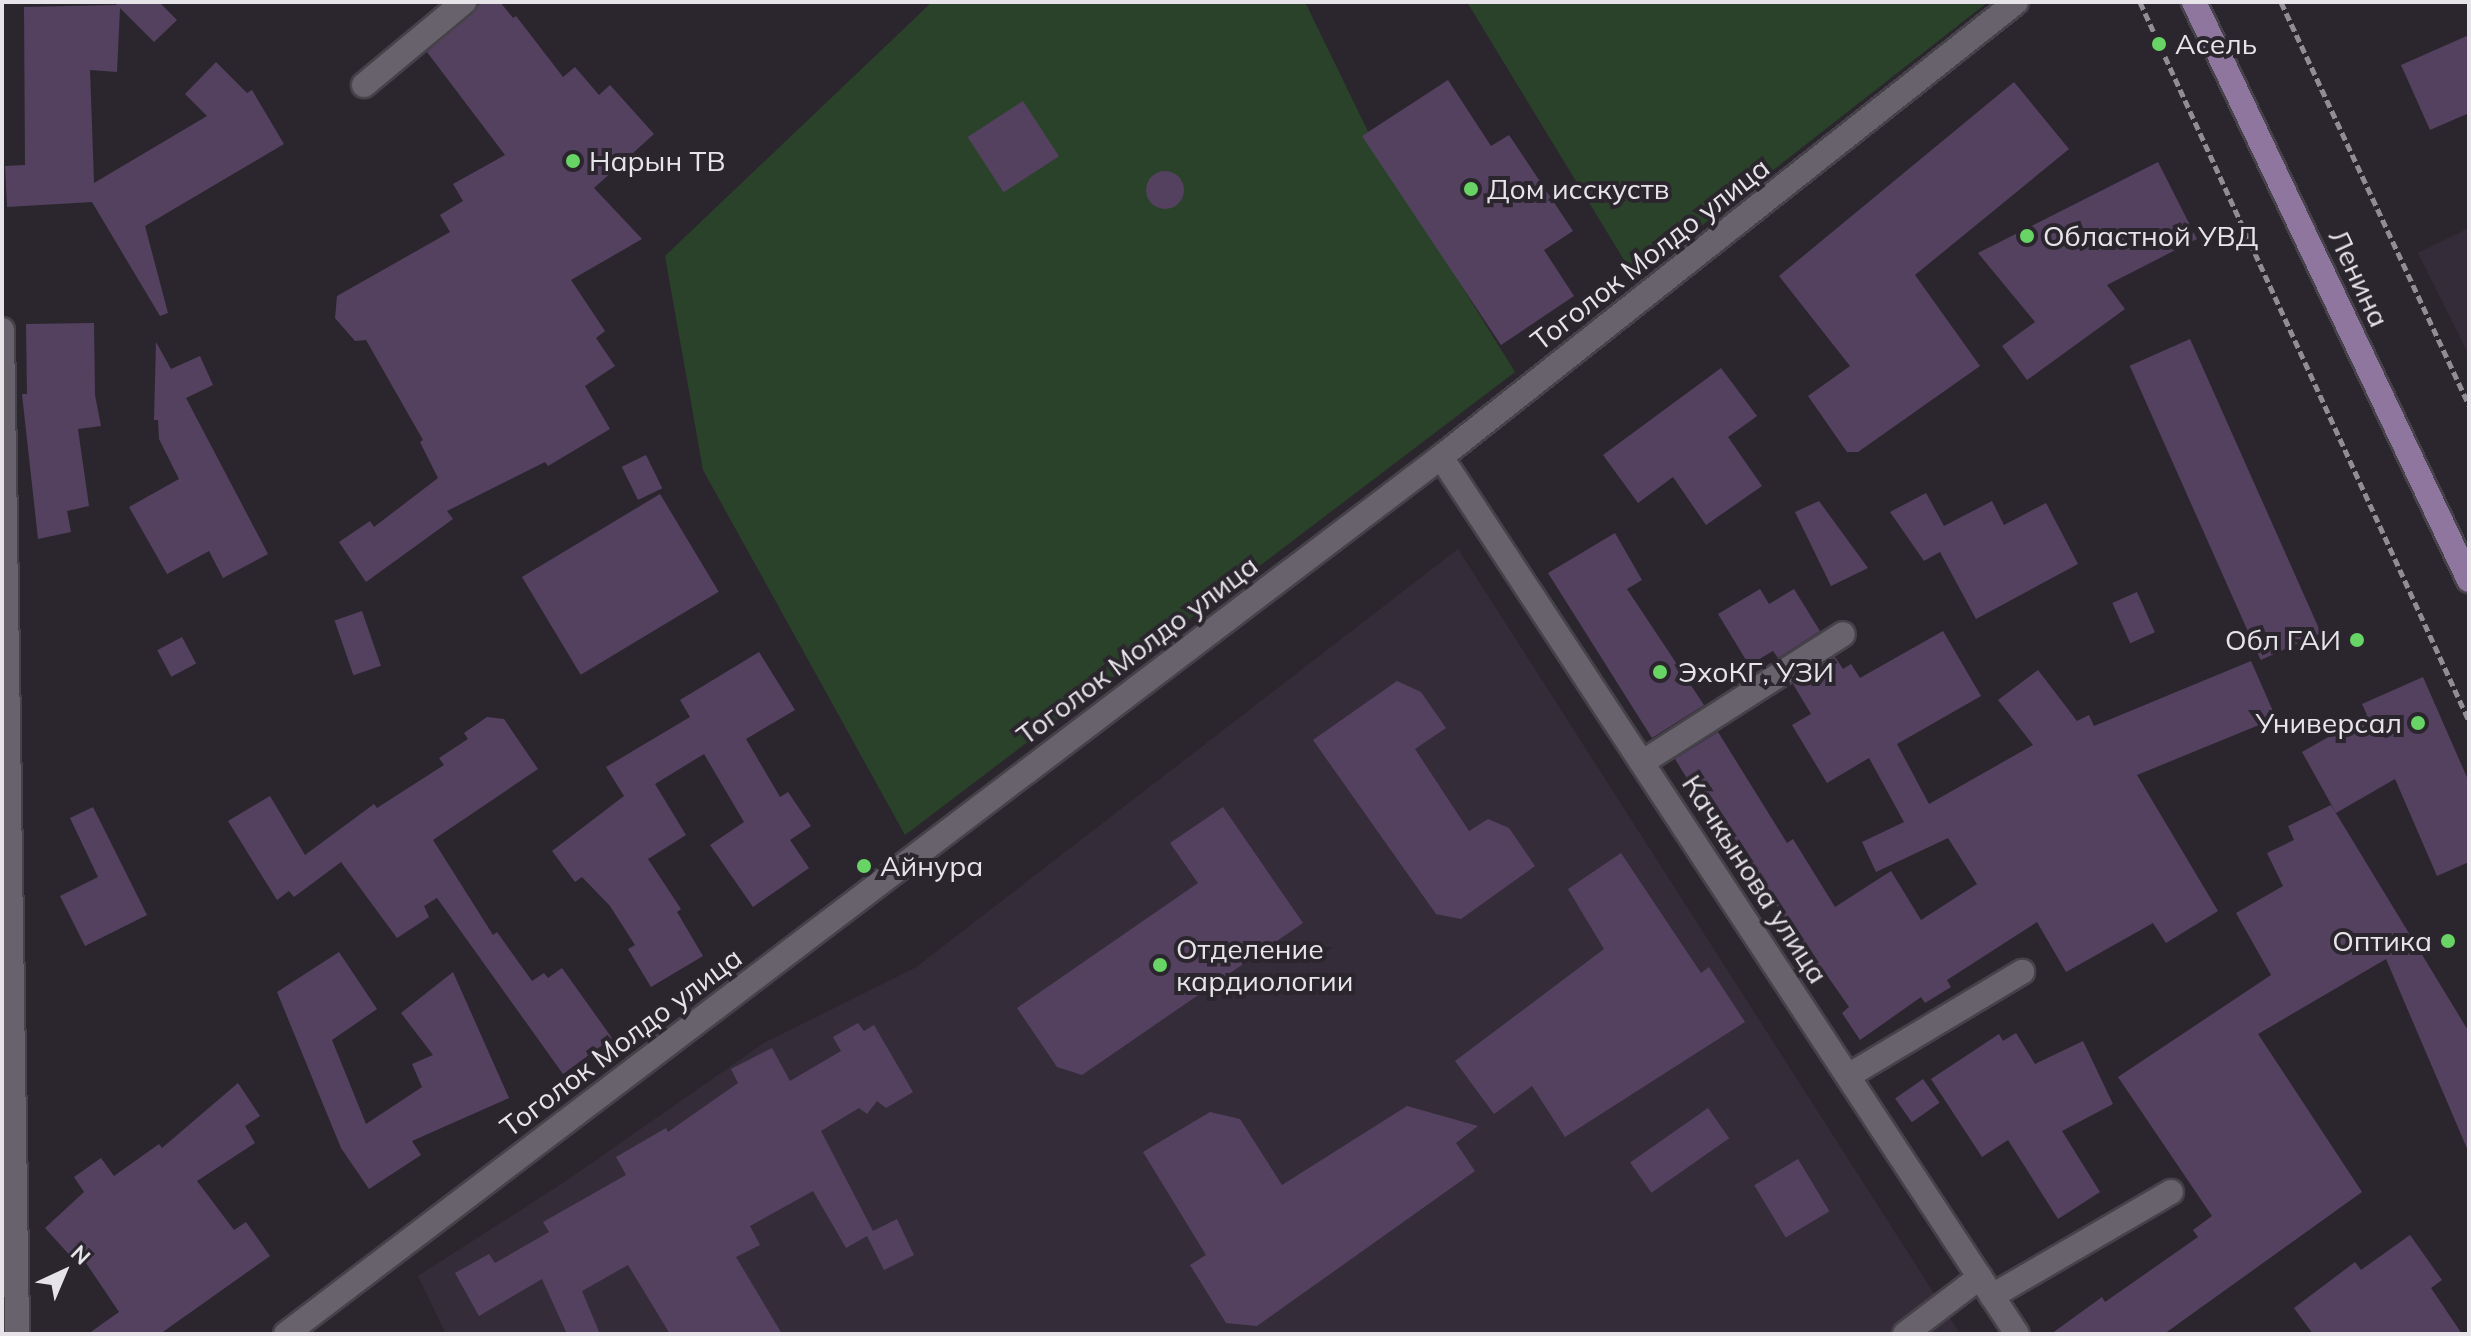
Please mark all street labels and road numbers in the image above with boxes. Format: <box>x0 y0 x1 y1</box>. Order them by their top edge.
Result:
street label: Тоголок Молдо улица <box>1524 151 1776 357</box>
street label: Ленина <box>2322 224 2396 332</box>
street label: Тоголок Молдо улица <box>1010 548 1264 752</box>
street label: Качкынова улица <box>1675 768 1835 990</box>
street label: Тоголок Молдо улица <box>494 940 748 1144</box>

